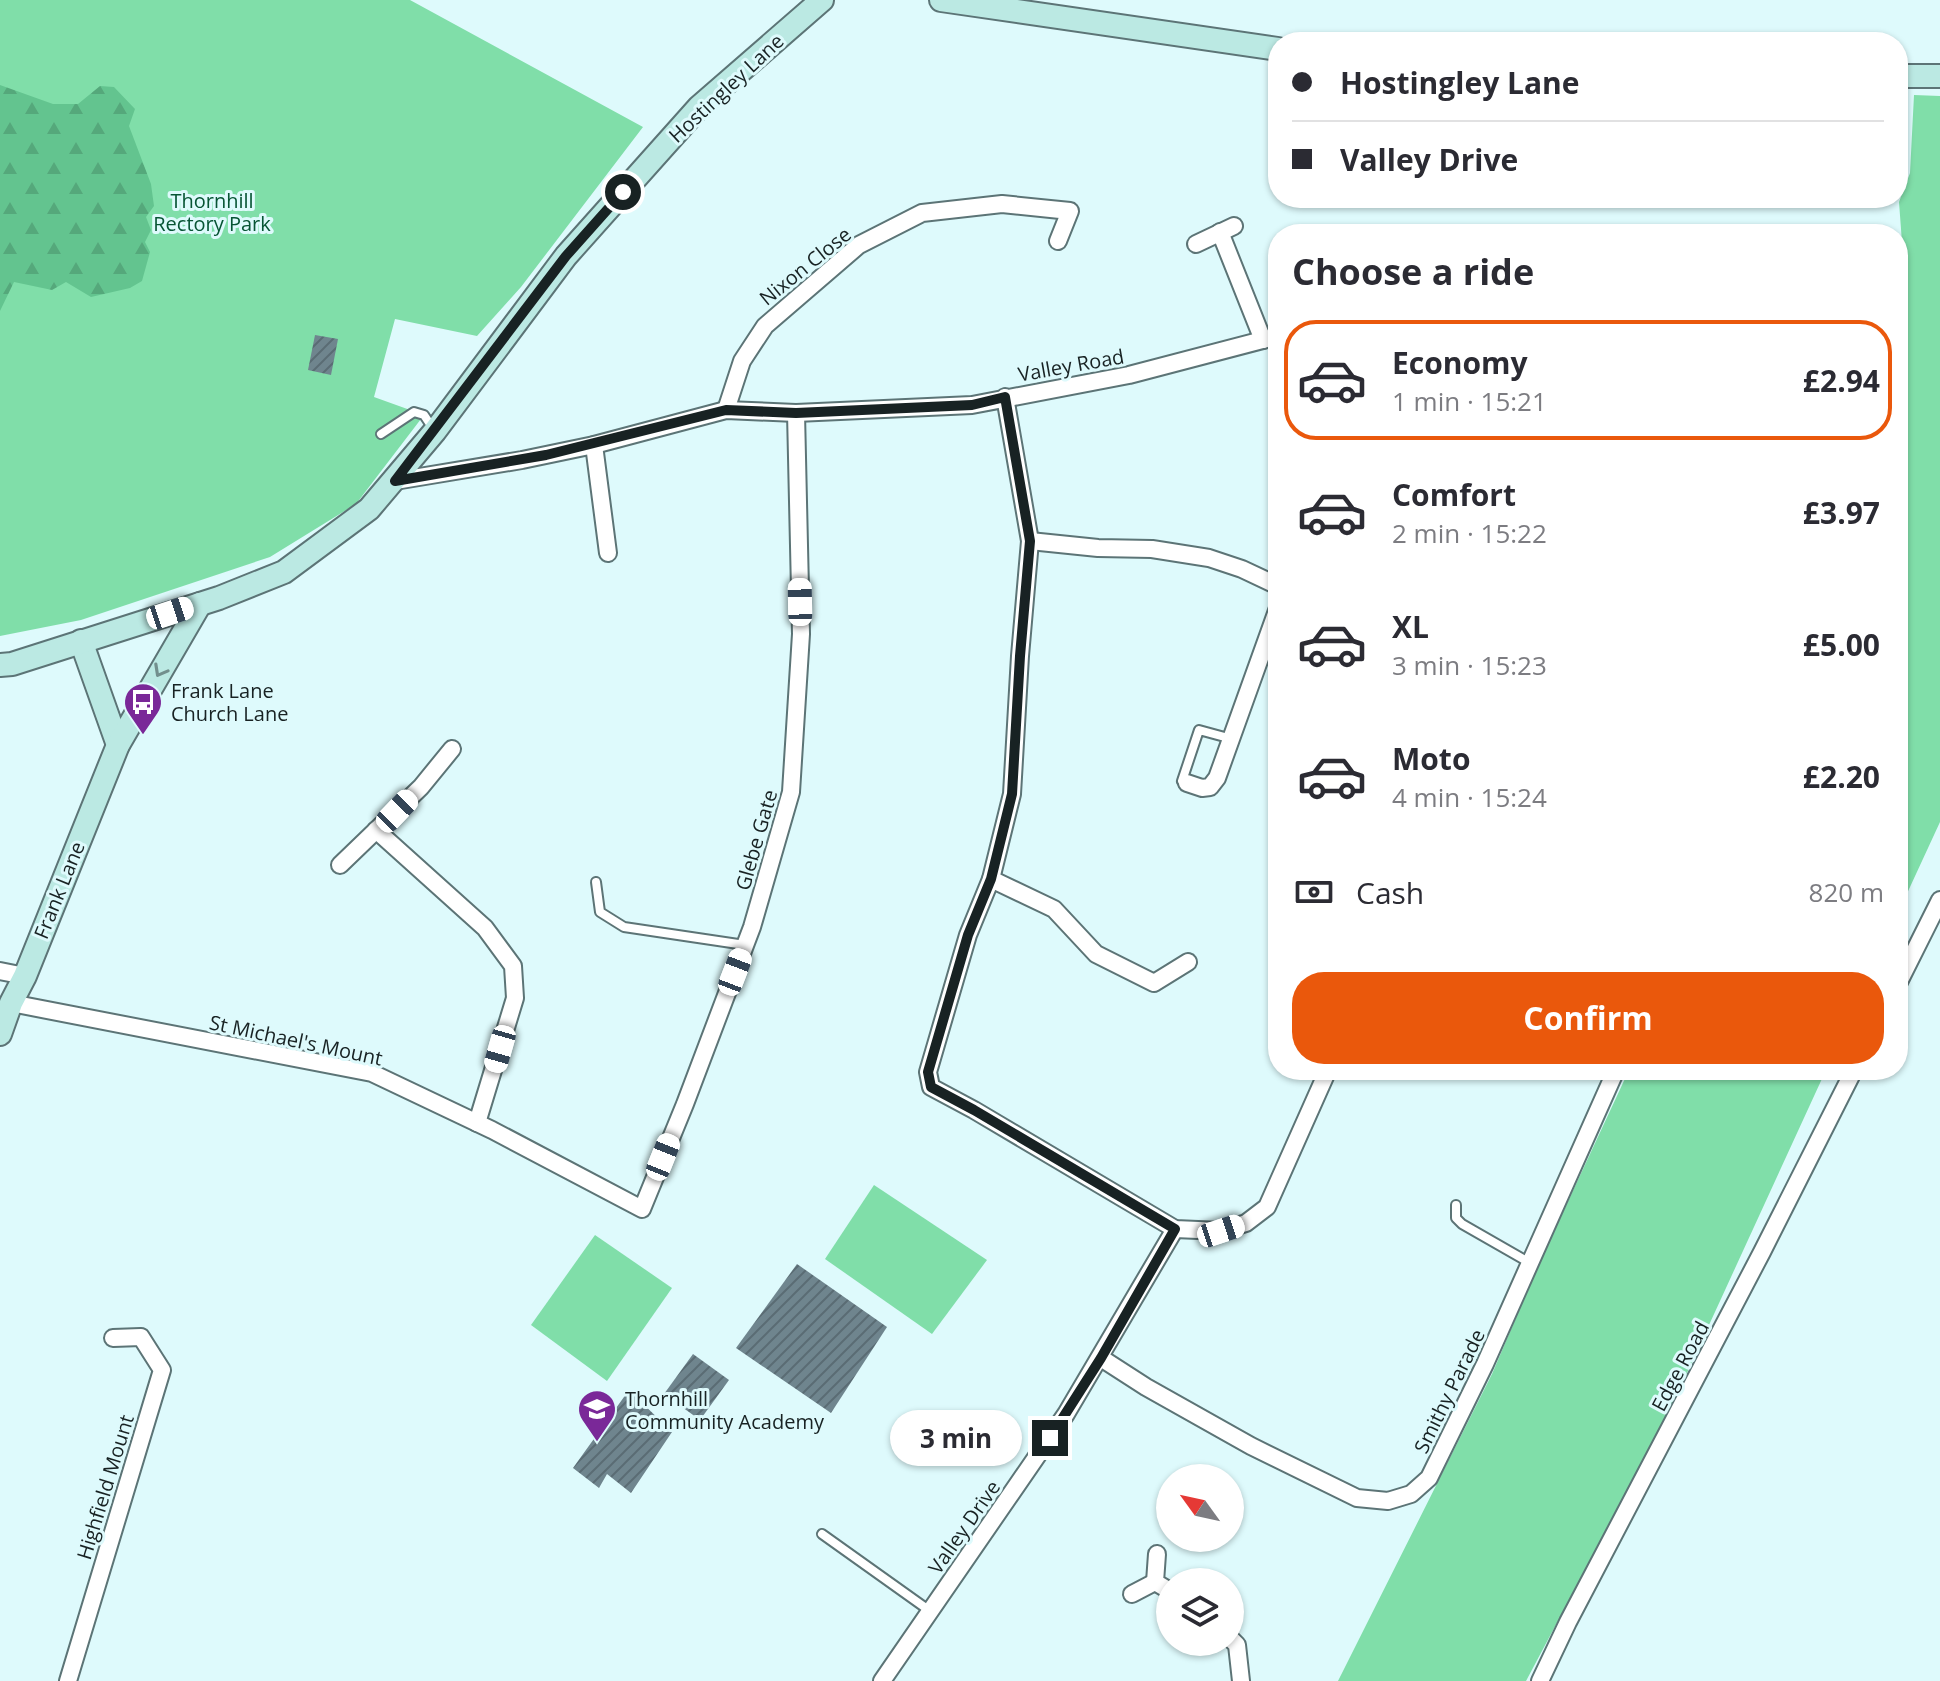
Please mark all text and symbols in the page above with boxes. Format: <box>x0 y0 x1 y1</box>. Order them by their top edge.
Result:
street label: Hostingley Lane <box>663 28 789 148</box>
text: Hostingley Lane <box>1340 62 1580 103</box>
text: Valley Drive <box>1340 139 1518 180</box>
route start <box>605 174 641 210</box>
park label: Thornhill Rectory Park <box>153 187 271 237</box>
street label: Nixon Close <box>754 221 856 311</box>
text: Choose a ride <box>1292 247 1534 296</box>
street label: Valley Road <box>1016 342 1126 388</box>
text: Economy <box>1392 342 1528 383</box>
icon: car <box>1296 344 1368 416</box>
text: £2.94 <box>1803 360 1880 401</box>
text: 1 min · 15:21 <box>1392 383 1547 419</box>
text: Comfort <box>1392 474 1516 515</box>
icon: car <box>1296 476 1368 548</box>
text: £3.97 <box>1803 492 1880 533</box>
text: 2 min · 15:22 <box>1392 515 1547 551</box>
car <box>788 578 812 626</box>
car <box>143 594 197 632</box>
text: XL <box>1392 606 1429 647</box>
icon: car <box>1296 608 1368 680</box>
text: £5.00 <box>1803 624 1880 665</box>
text: 3 min · 15:23 <box>1392 647 1547 683</box>
one-way arrow <box>154 663 169 677</box>
place label: Frank Lane Church Lane <box>171 677 288 727</box>
bus stop icon: Frank Lane Church Lane <box>122 681 164 736</box>
text: Moto <box>1392 738 1470 779</box>
icon: car <box>1296 740 1368 812</box>
text: £2.20 <box>1803 756 1880 797</box>
text: 4 min · 15:24 <box>1392 779 1547 815</box>
car <box>372 785 422 837</box>
street label: Glebe Gate <box>729 787 783 893</box>
street label: Frank Lane <box>27 837 91 943</box>
icon: cash <box>1292 870 1336 914</box>
text: Cash <box>1356 872 1424 913</box>
text: 820 m <box>1809 874 1884 910</box>
car <box>715 945 755 999</box>
button: Confirm <box>1292 972 1884 1064</box>
street label: St Michael's Mount <box>207 1008 385 1072</box>
car <box>482 1023 518 1075</box>
car <box>643 1130 683 1184</box>
car <box>1194 1212 1248 1250</box>
street label: Edge Road <box>1645 1316 1715 1416</box>
street label: Smithy Parade <box>1407 1324 1491 1458</box>
place label: Thornhill Community Academy <box>625 1385 825 1435</box>
school or university icon: Thornhill Community Academy <box>576 1388 618 1443</box>
callout: 3 min <box>890 1410 1022 1466</box>
street label: Highfield Mount <box>70 1411 140 1563</box>
text: 3 min <box>920 1420 992 1456</box>
route end <box>1032 1420 1068 1456</box>
north arrow <box>1156 1464 1244 1552</box>
map controls <box>1156 1464 1244 1656</box>
street label: Valley Drive <box>922 1475 1006 1579</box>
button: layers <box>1156 1568 1244 1656</box>

